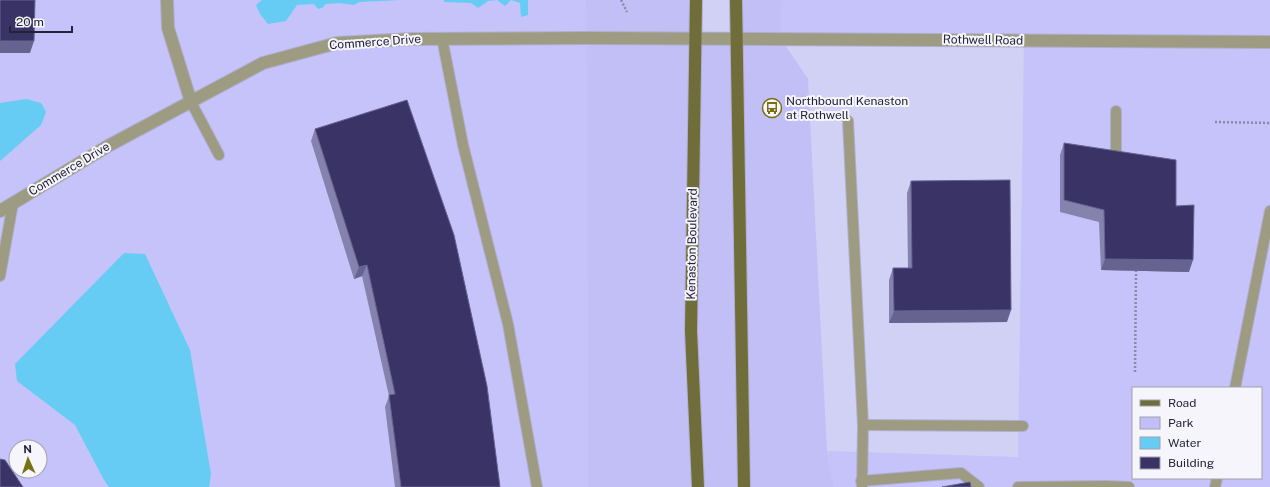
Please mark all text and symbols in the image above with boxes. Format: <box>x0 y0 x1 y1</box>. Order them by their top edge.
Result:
scale bar <box>10 8 72 34</box>
text: 20 m <box>16 15 44 29</box>
street label: Commerce Drive <box>329 32 422 52</box>
street label: Rothwell Road <box>943 32 1023 48</box>
place label: Northbound Kenaston at Rothwell <box>786 94 908 122</box>
bus stop icon: Northbound Kenaston at Rothwell <box>761 97 783 119</box>
street label: Commerce Drive <box>26 139 112 199</box>
street label: Kenaston Boulevard <box>684 188 700 300</box>
legend <box>1132 387 1262 479</box>
text: Road <box>1168 396 1196 410</box>
text: Park <box>1168 416 1194 430</box>
text: Water <box>1168 436 1202 450</box>
north arrow <box>8 439 48 479</box>
text: N <box>23 443 32 455</box>
text: Building <box>1168 456 1214 470</box>

